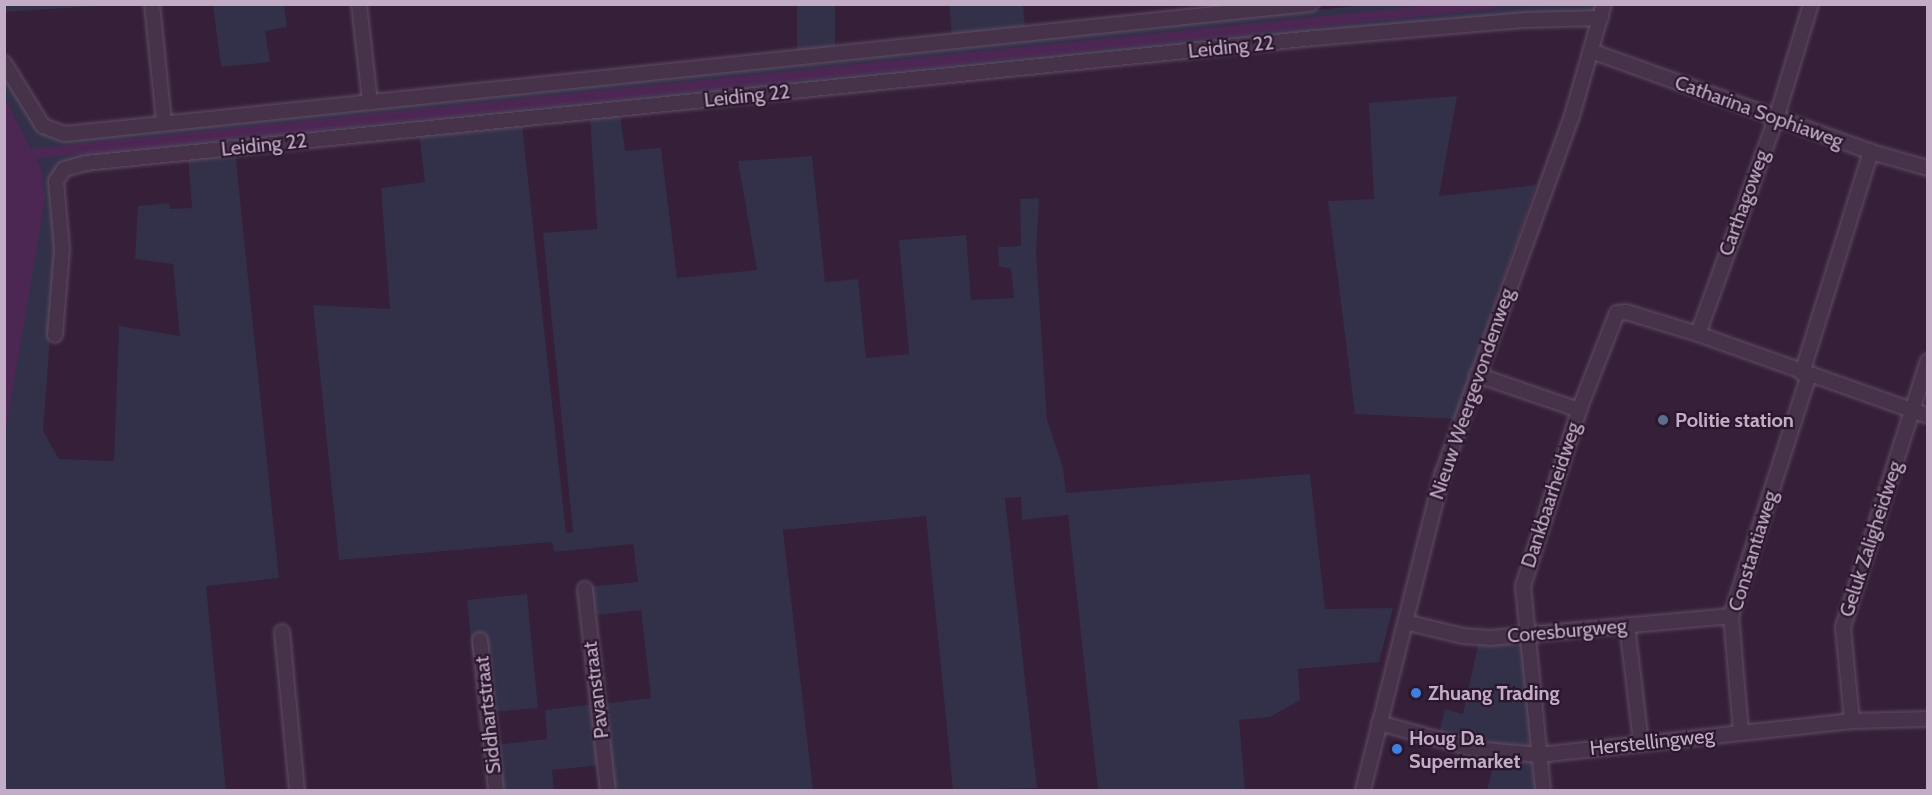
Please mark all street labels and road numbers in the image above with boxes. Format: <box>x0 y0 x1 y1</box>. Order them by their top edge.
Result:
street label: Leiding 22 <box>1187 31 1275 63</box>
street label: Catharina Sophiaweg <box>1671 70 1847 154</box>
street label: Leiding 22 <box>703 80 791 112</box>
street label: Leiding 22 <box>220 129 308 161</box>
street label: Carthagoweg <box>1714 147 1774 259</box>
street label: Nieuw Weergevondenweg <box>1425 285 1519 503</box>
street label: Dankbaarheidweg <box>1516 419 1586 571</box>
street label: Geluk Zaligheidweg <box>1834 458 1908 620</box>
street label: Constantiaweg <box>1723 488 1783 614</box>
street label: Coresburgweg <box>1506 614 1628 648</box>
street label: Pavanstraat <box>578 640 614 740</box>
street label: Siddhartstraat <box>470 655 506 775</box>
street label: Herstellingweg <box>1589 724 1715 760</box>

